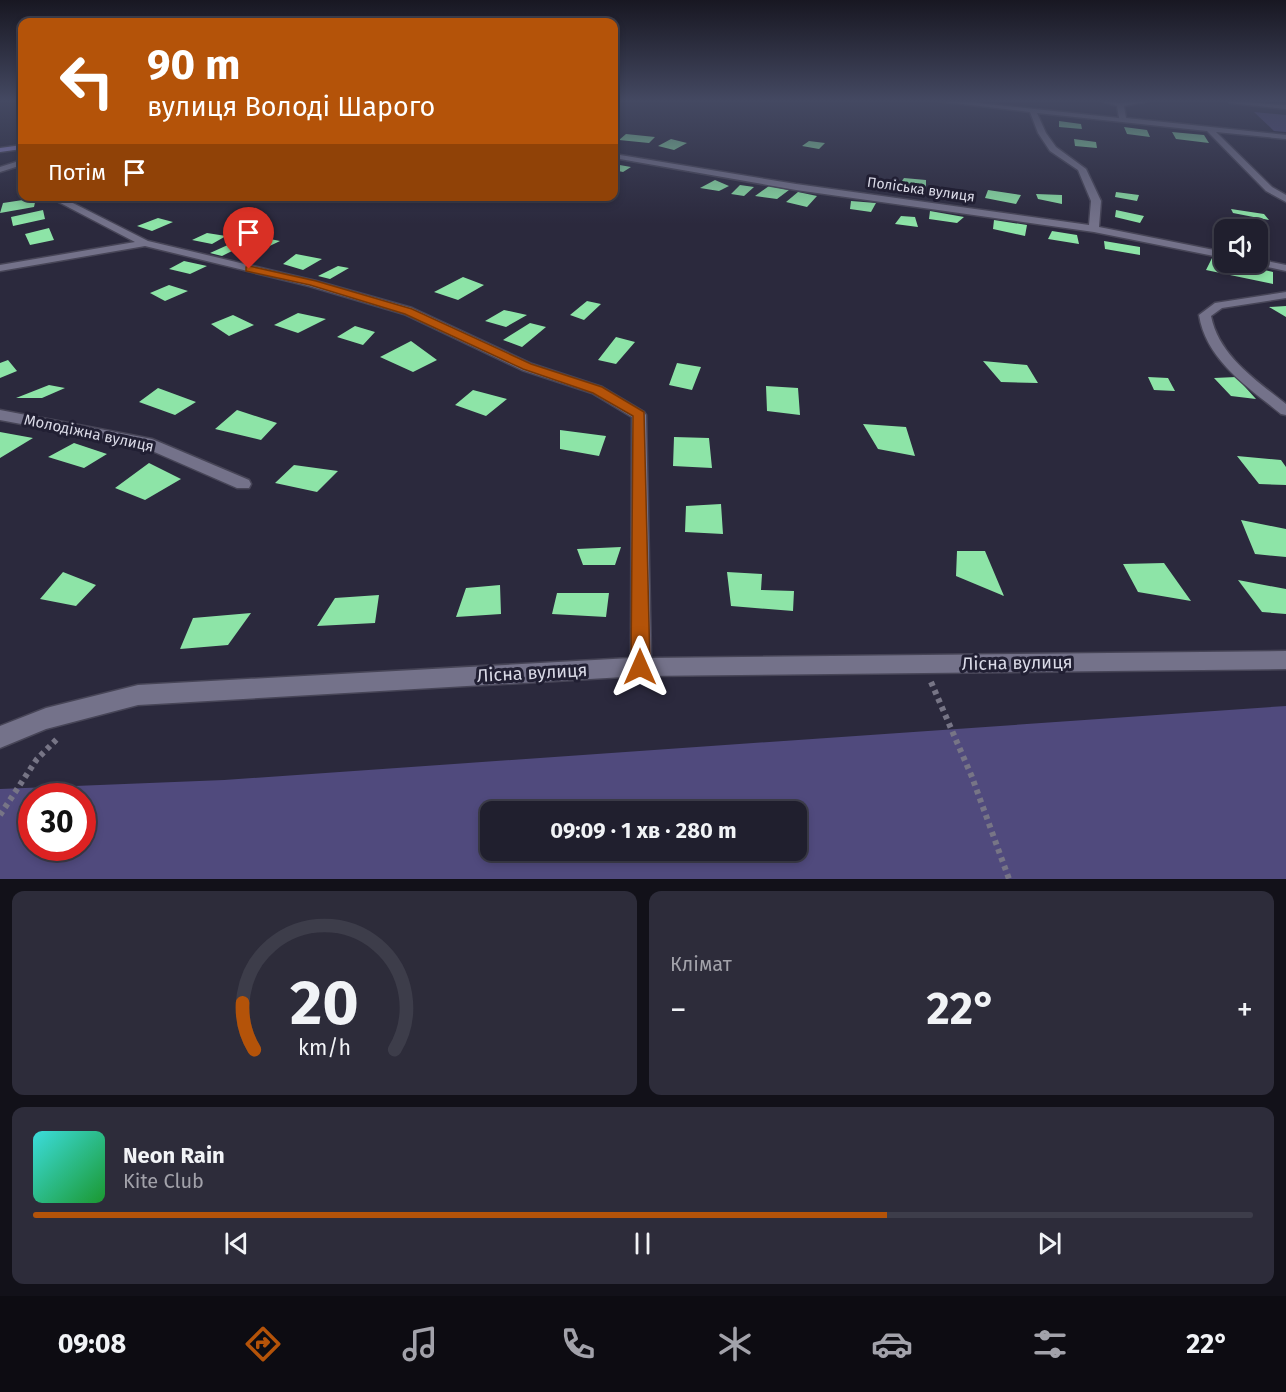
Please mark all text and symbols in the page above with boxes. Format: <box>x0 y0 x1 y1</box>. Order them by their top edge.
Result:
text: 90 m <box>147 40 241 90</box>
icon: left <box>48 42 126 120</box>
text: вулиця Володі Шарого <box>147 91 435 123</box>
icon: arrive <box>118 156 151 189</box>
text: Потім <box>48 159 106 186</box>
street label: Поліська вулиця <box>866 174 976 205</box>
pin <box>223 207 274 269</box>
icon: arrive <box>232 216 265 249</box>
map controls <box>1214 219 1268 273</box>
button: sound <box>1214 219 1268 273</box>
street label: Молодіжна вулиця <box>23 410 155 456</box>
position arrow <box>608 635 672 699</box>
street label: Лісна вулиця <box>961 651 1073 675</box>
street label: Лісна вулиця <box>476 659 588 687</box>
speed limit sign: 30 <box>18 783 96 861</box>
text: 09:09 · 1 хв · 280 m <box>550 817 737 844</box>
text: Клімат <box>670 952 732 976</box>
text: 20 <box>290 966 359 1041</box>
text: 22° <box>927 982 997 1036</box>
text: − <box>670 990 687 1030</box>
text: + <box>1237 990 1253 1030</box>
text: km/h <box>298 1035 351 1061</box>
text: Neon Rain <box>123 1142 225 1169</box>
text: Kite Club <box>123 1169 204 1193</box>
icon: previous <box>220 1227 253 1260</box>
icon: pause <box>626 1227 659 1260</box>
icon: next <box>1033 1227 1066 1260</box>
icon: directions <box>242 1323 284 1365</box>
icon: music <box>399 1323 441 1365</box>
icon: phone <box>557 1323 599 1365</box>
icon: climate <box>714 1323 756 1365</box>
icon: car <box>871 1323 913 1365</box>
icon: filters <box>1029 1323 1071 1365</box>
text: 09:08 <box>58 1328 126 1360</box>
text: 22° <box>1186 1328 1228 1360</box>

